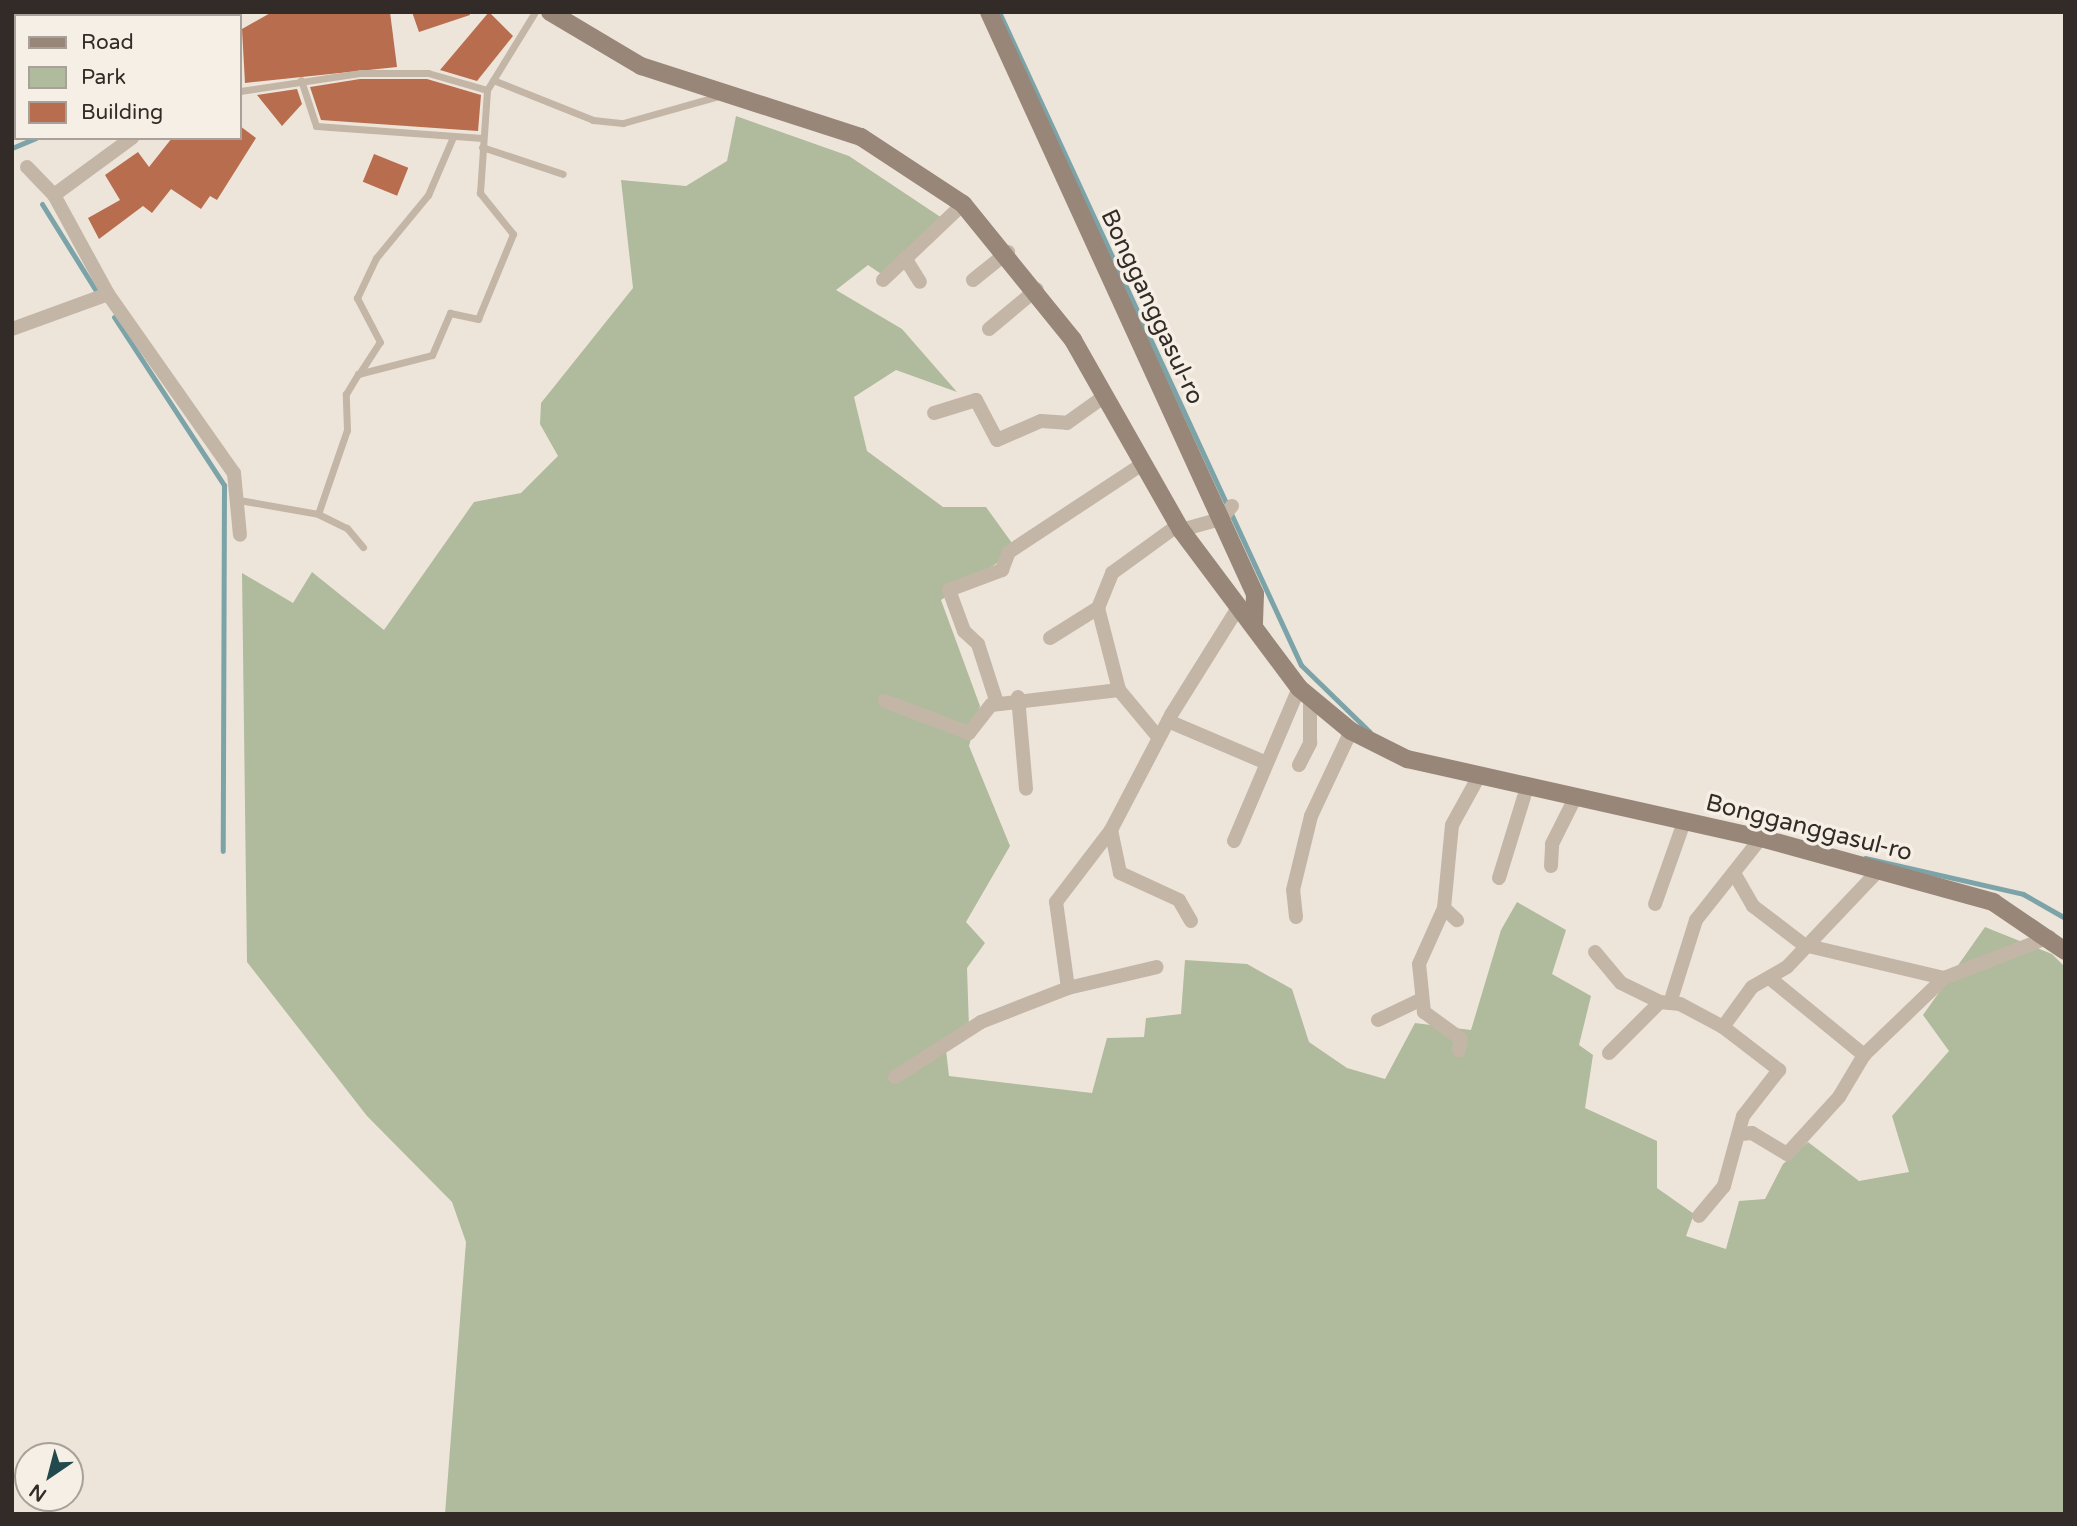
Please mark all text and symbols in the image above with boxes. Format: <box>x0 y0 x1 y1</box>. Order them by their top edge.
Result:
legend <box>14 14 242 140</box>
text: Road <box>81 30 134 55</box>
text: Park <box>81 65 126 90</box>
text: Building <box>81 100 163 125</box>
street label: Bongganggasul-ro <box>1094 205 1210 409</box>
street label: Bongganggasul-ro <box>1703 788 1915 868</box>
north arrow <box>14 1442 84 1512</box>
text: N <box>26 1479 51 1506</box>

